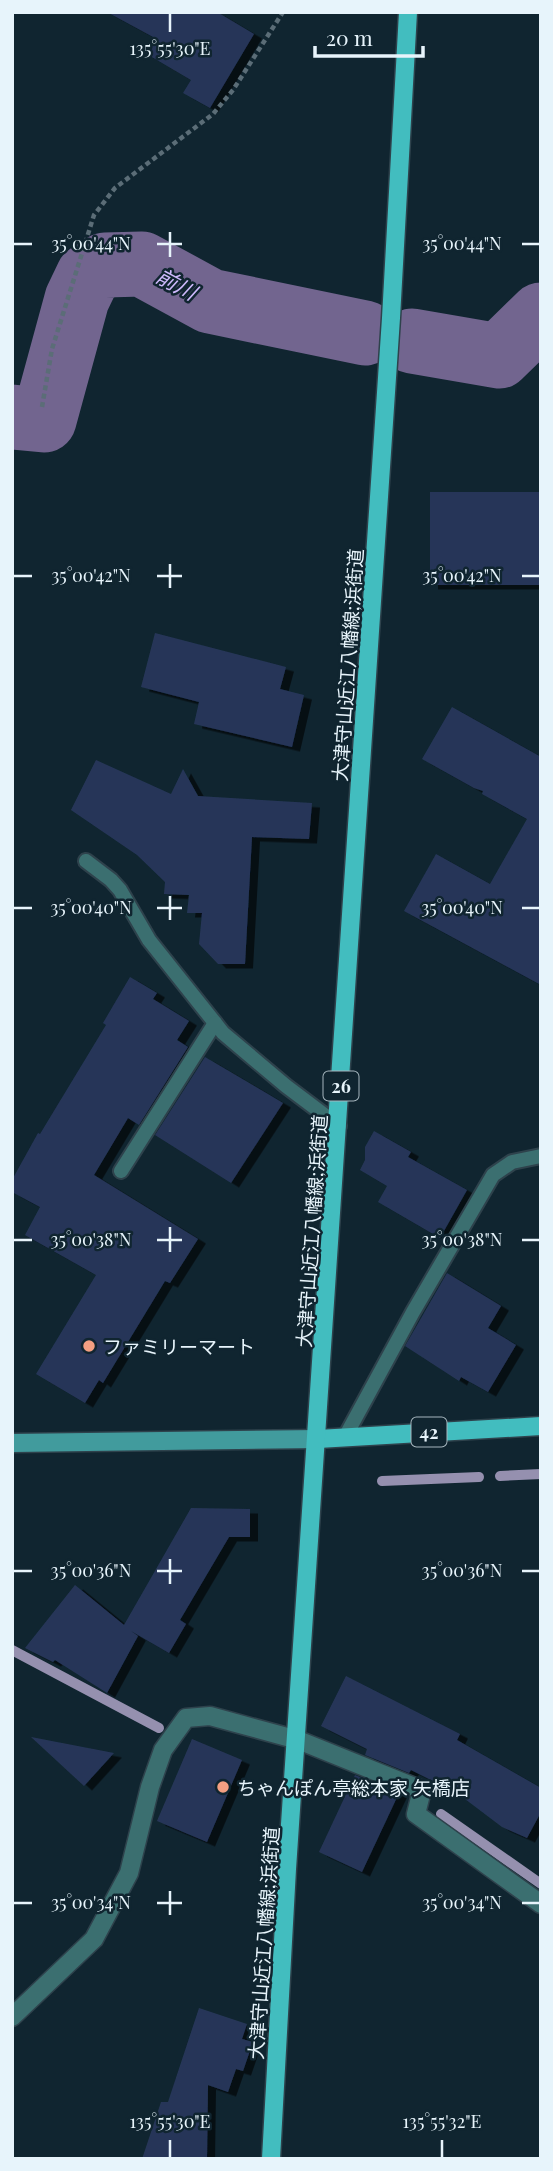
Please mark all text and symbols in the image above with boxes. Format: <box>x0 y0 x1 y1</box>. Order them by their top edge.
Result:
scale bar <box>315 14 424 58</box>
text: 20 m <box>326 23 373 51</box>
text: 135°55'30"E <box>129 36 211 60</box>
text: 35°00'44"N <box>51 231 131 255</box>
text: 35°00'44"N <box>422 231 502 255</box>
water label: 前川 <box>152 261 204 306</box>
street label: 大津守山近江八幡線;浜街道 <box>326 548 368 782</box>
text: 35°00'42"N <box>51 563 131 587</box>
text: 35°00'42"N <box>422 563 502 587</box>
text: 35°00'40"N <box>50 895 132 919</box>
text: 35°00'40"N <box>421 895 503 919</box>
road number: 26 <box>324 1072 358 1100</box>
street label: 大津守山近江八幡線;浜街道 <box>290 1114 332 1348</box>
text: 35°00'38"N <box>50 1227 132 1251</box>
text: 35°00'38"N <box>421 1227 503 1251</box>
place label: ファミリーマート <box>103 1333 255 1359</box>
marker: ファミリーマート <box>81 1338 97 1354</box>
road number: 42 <box>412 1418 446 1447</box>
text: 35°00'36"N <box>51 1558 132 1582</box>
text: 35°00'36"N <box>422 1558 503 1582</box>
place label: ちゃんぽん亭総本家 矢橋店 <box>237 1774 470 1800</box>
marker: ちゃんぽん亭総本家 矢橋店 <box>215 1779 231 1795</box>
street label: 大津守山近江八幡線;浜街道 <box>242 1826 284 2060</box>
text: 35°00'34"N <box>51 1890 131 1914</box>
text: 35°00'34"N <box>422 1890 502 1914</box>
text: 135°55'30"E <box>129 2109 211 2133</box>
text: 135°55'32"E <box>403 2109 482 2133</box>

